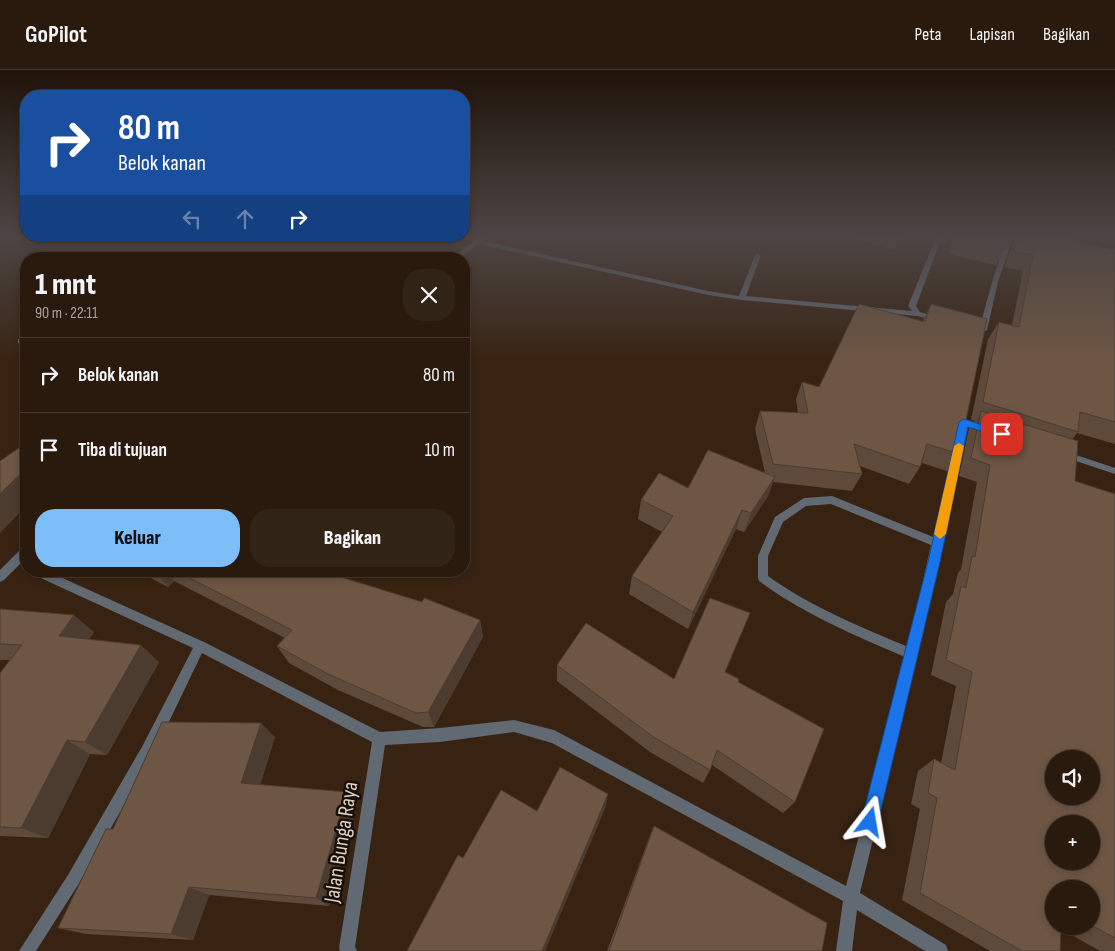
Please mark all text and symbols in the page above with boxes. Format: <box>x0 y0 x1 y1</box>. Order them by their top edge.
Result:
text: GoPilot <box>25 20 87 49</box>
text: Peta <box>914 24 942 45</box>
text: Lapisan <box>970 24 1015 45</box>
text: Bagikan <box>1043 24 1090 45</box>
text: 80 m <box>118 107 180 150</box>
icon: right <box>35 110 100 175</box>
text: Belok kanan <box>118 150 206 177</box>
icon: left <box>178 205 206 233</box>
icon: ahead <box>231 205 259 233</box>
icon: right <box>284 205 312 233</box>
text: 1 mnt <box>35 267 96 303</box>
button: close <box>403 269 455 321</box>
text: 90 m · 22:11 <box>35 304 98 323</box>
icon: right <box>35 361 63 389</box>
text: Belok kanan <box>78 364 159 387</box>
text: 80 m <box>423 364 455 387</box>
pin <box>981 413 1023 455</box>
icon: arrive <box>988 420 1016 448</box>
icon: arrive <box>35 436 63 464</box>
text: Tiba di tujuan <box>78 439 167 462</box>
text: 10 m <box>425 439 455 462</box>
button: Keluar <box>35 509 240 567</box>
button: Bagikan <box>250 509 455 567</box>
map controls <box>1045 750 1100 935</box>
button: sound <box>1045 750 1100 805</box>
street label: Jalan Bunga Raya <box>318 780 364 906</box>
position arrow <box>843 795 895 847</box>
button: + <box>1045 815 1100 870</box>
button: − <box>1045 880 1100 935</box>

